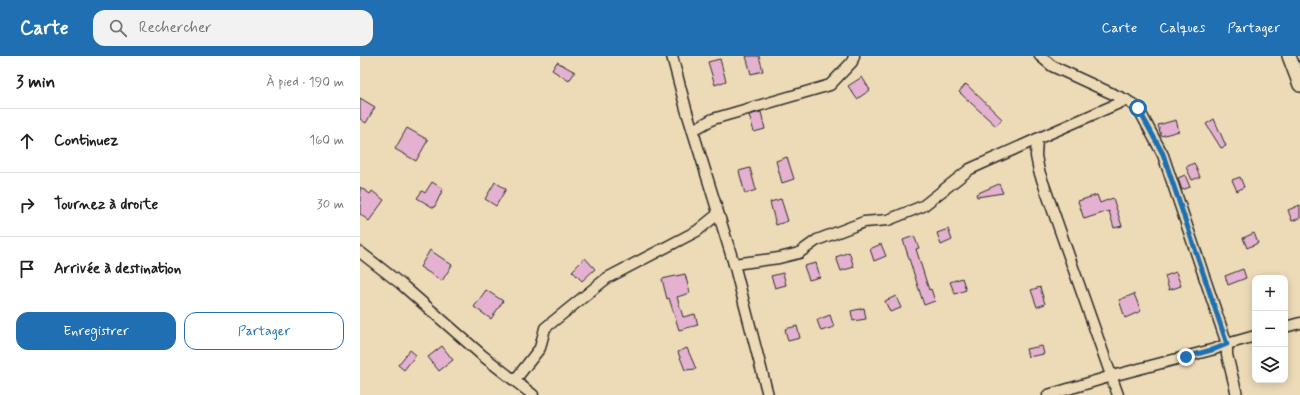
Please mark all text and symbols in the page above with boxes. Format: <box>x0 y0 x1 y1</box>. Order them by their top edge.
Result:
search box <box>93 10 373 46</box>
text: Carte <box>20 16 69 41</box>
icon: search <box>107 17 129 39</box>
text: Rechercher <box>139 18 212 38</box>
text: Carte <box>1101 19 1137 37</box>
text: Calques <box>1159 19 1205 37</box>
text: Partager <box>1227 19 1280 37</box>
text: 3 min <box>16 71 55 93</box>
text: À pied · 190 m <box>266 74 344 91</box>
route start <box>1129 99 1147 117</box>
icon: ahead <box>16 130 38 152</box>
text: Continuez <box>54 131 118 151</box>
text: 160 m <box>309 132 344 149</box>
icon: right <box>16 194 38 216</box>
text: Tournez à droite <box>54 195 158 215</box>
text: 30 m <box>317 196 344 213</box>
icon: arrive <box>16 258 38 280</box>
text: Arrivée à destination <box>54 259 181 279</box>
map controls <box>1252 275 1288 383</box>
button: + <box>1252 275 1288 311</box>
button: − <box>1252 311 1288 347</box>
button: Enregistrer <box>16 312 176 350</box>
button: Partager <box>184 312 344 350</box>
button: layers <box>1252 347 1288 383</box>
route end <box>1177 348 1195 366</box>

